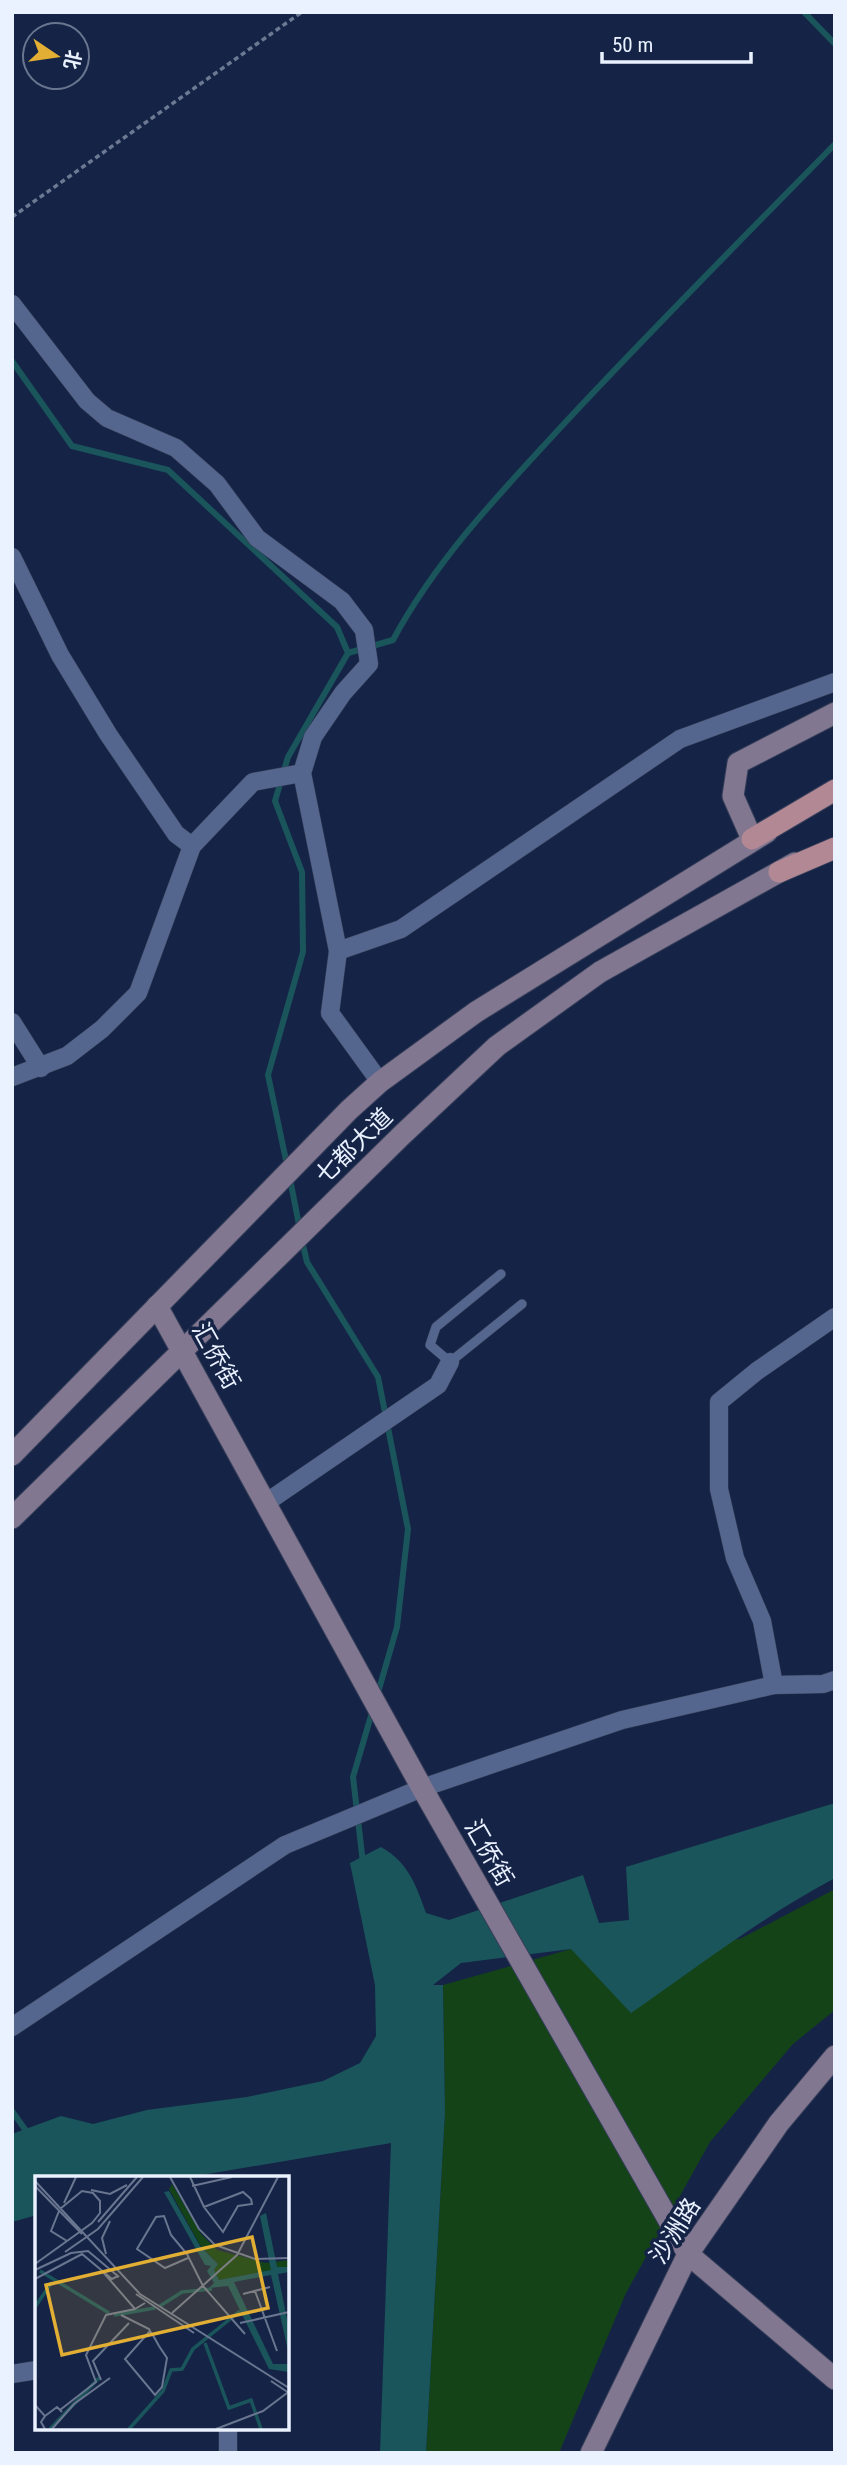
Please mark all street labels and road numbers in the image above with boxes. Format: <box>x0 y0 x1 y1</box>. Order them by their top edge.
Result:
street label: 七都大道 <box>310 1103 398 1189</box>
street label: 汇侨街 <box>186 1318 246 1394</box>
street label: 汇侨街 <box>459 1815 519 1891</box>
street label: 沙洲路 <box>644 2193 706 2269</box>

